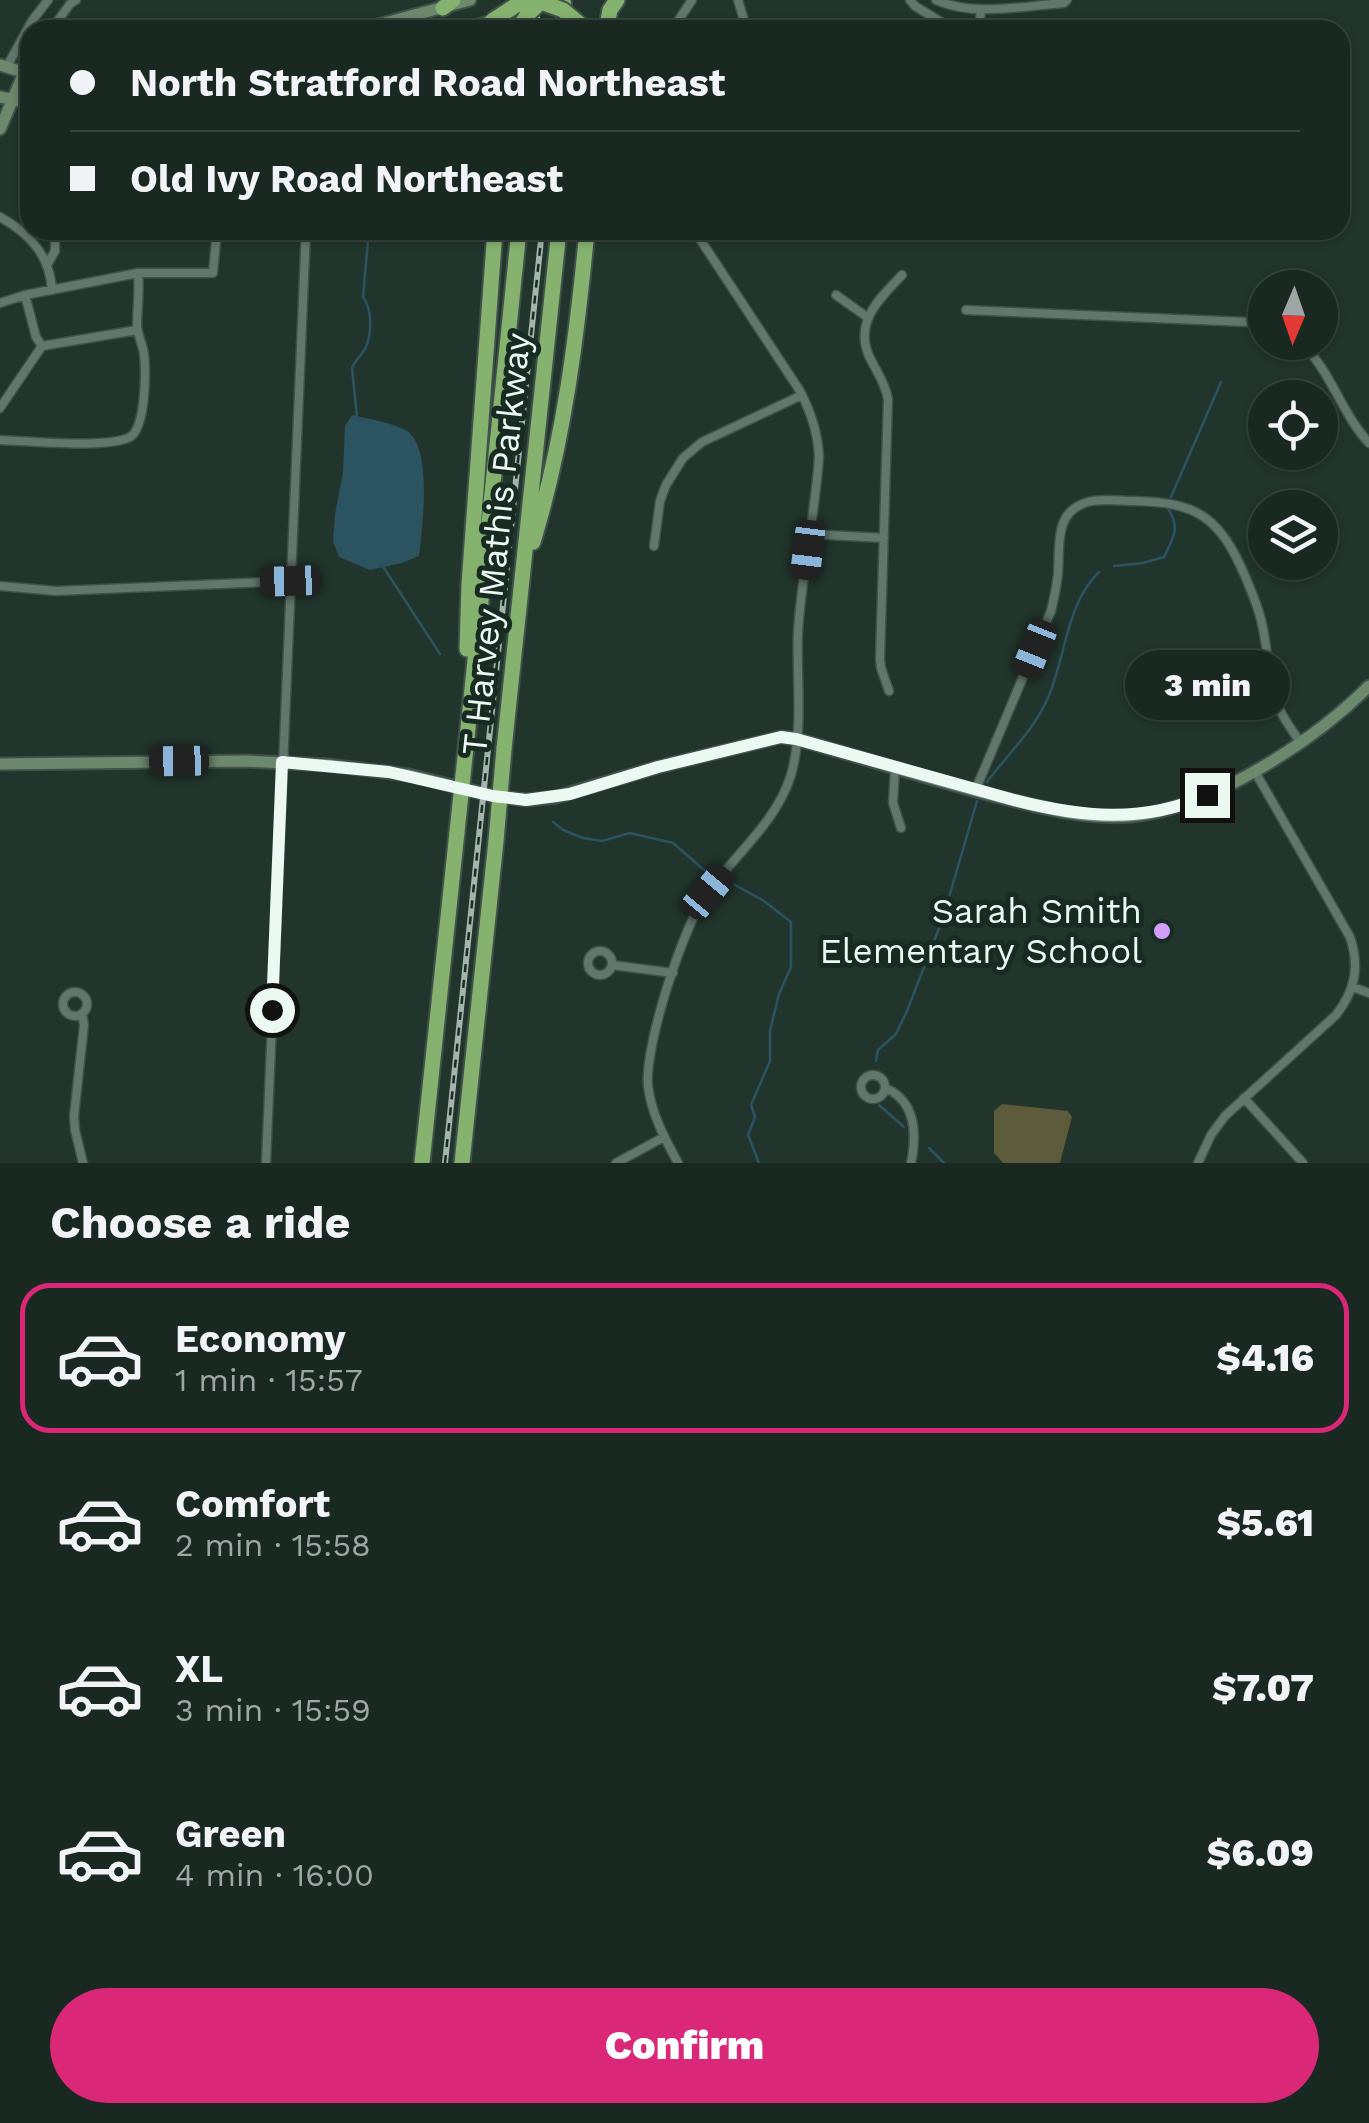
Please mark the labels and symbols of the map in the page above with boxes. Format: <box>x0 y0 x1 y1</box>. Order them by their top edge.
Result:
north arrow <box>1248 270 1338 360</box>
street label: T Harvey Mathis Parkway <box>453 331 539 757</box>
car <box>789 518 827 582</box>
car <box>259 565 321 597</box>
car <box>1010 616 1060 682</box>
callout: 3 min <box>1124 650 1290 720</box>
car <box>149 745 209 777</box>
route end <box>1185 773 1230 818</box>
car <box>677 859 739 925</box>
place label: Sarah Smith Elementary School <box>820 890 1142 972</box>
marker: Sarah Smith Elementary School <box>1151 920 1173 942</box>
route start <box>250 988 295 1033</box>

